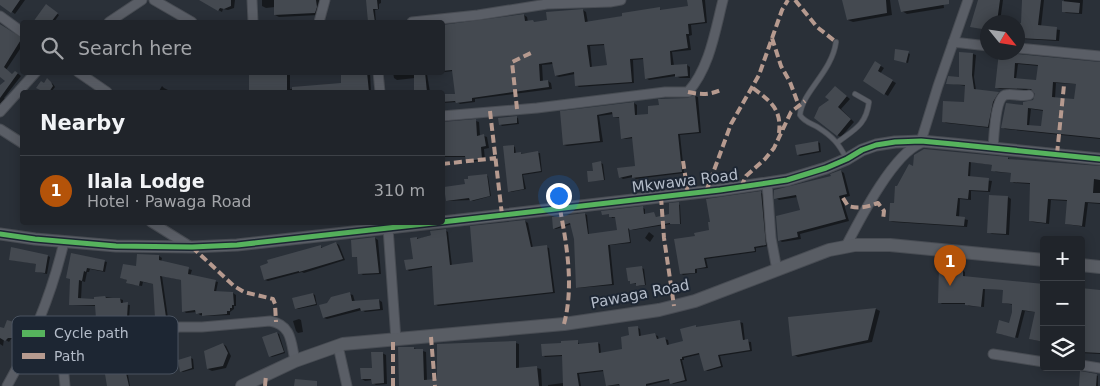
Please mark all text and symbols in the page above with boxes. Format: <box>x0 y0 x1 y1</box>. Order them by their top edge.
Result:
north arrow <box>980 15 1025 60</box>
search box <box>20 20 445 75</box>
icon: search <box>38 34 66 62</box>
text: Search here <box>78 37 192 59</box>
text: Nearby <box>40 111 125 135</box>
street label: Mkwawa Road <box>631 166 739 196</box>
text: Ilala Lodge <box>87 170 205 192</box>
text: 1 <box>50 181 62 200</box>
text: 310 m <box>374 181 425 200</box>
your location <box>546 183 572 209</box>
text: Hotel · Pawaga Road <box>87 192 251 211</box>
map controls <box>1040 236 1085 371</box>
button: + <box>1040 236 1085 281</box>
pin: 1 <box>934 245 966 286</box>
street label: Pawaga Road <box>589 276 691 312</box>
button: − <box>1040 281 1085 326</box>
legend <box>12 316 178 374</box>
text: Cycle path <box>54 325 129 341</box>
button: layers <box>1040 326 1085 371</box>
text: Path <box>54 348 85 364</box>

